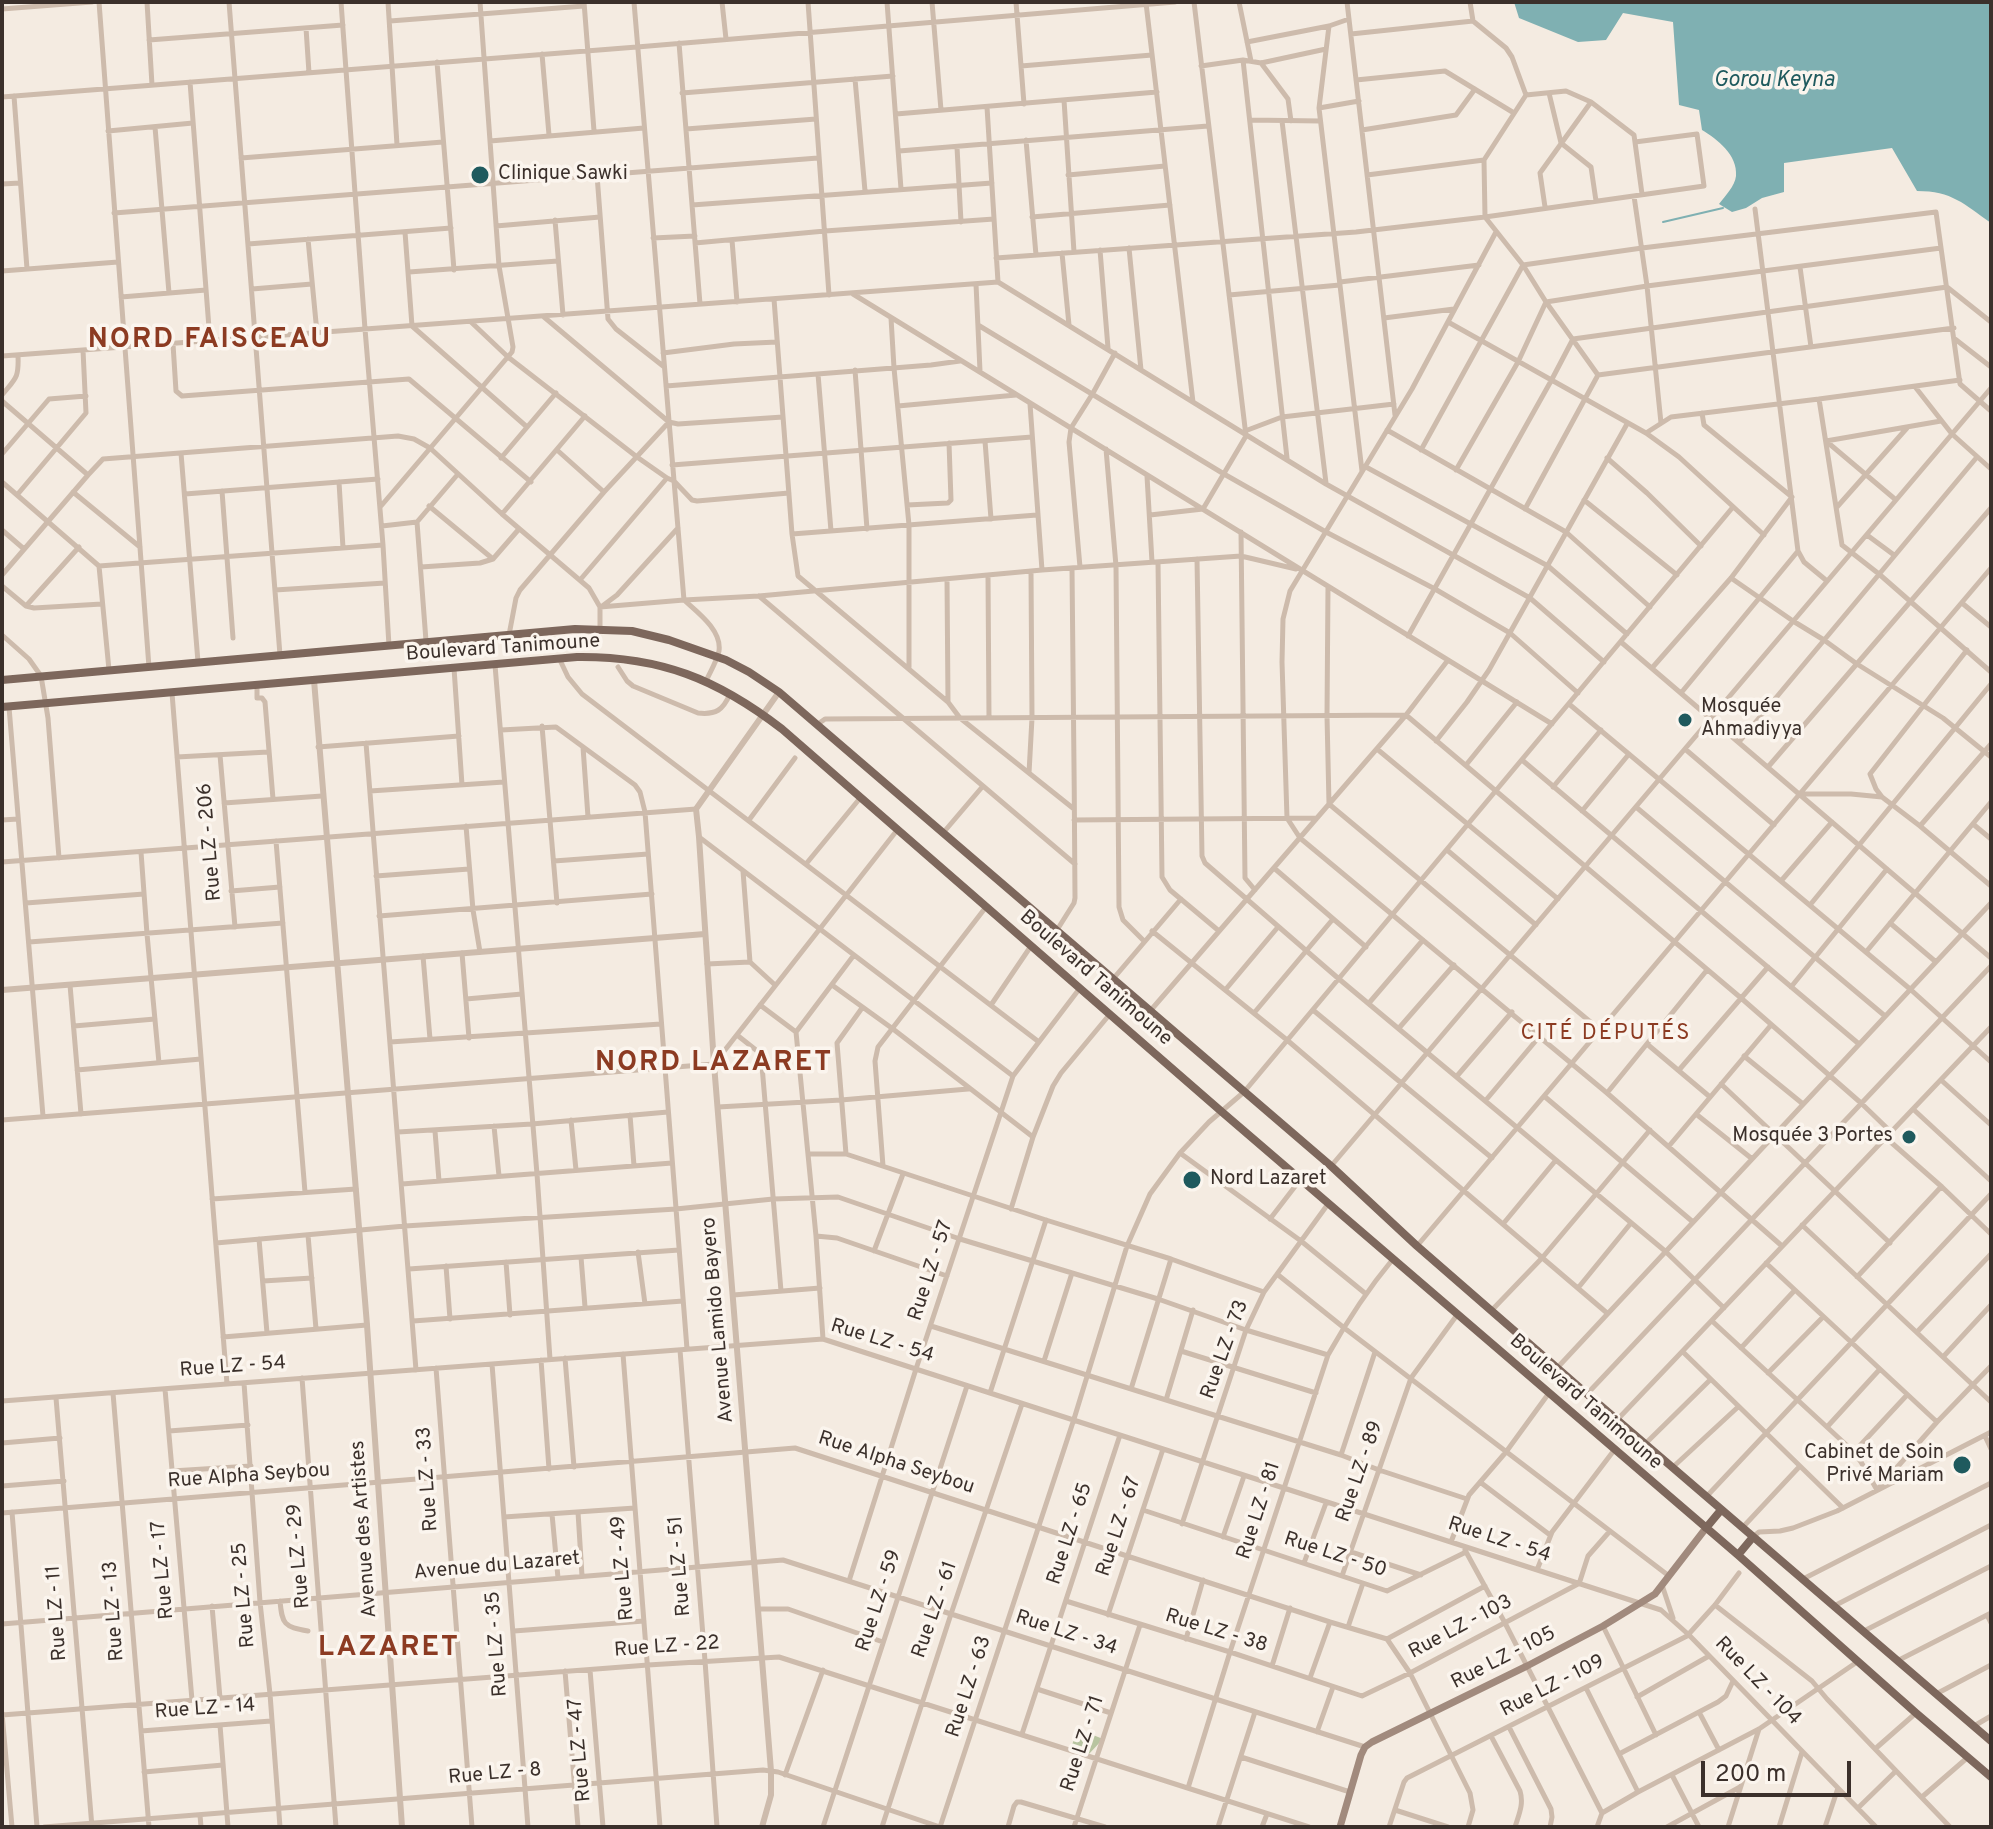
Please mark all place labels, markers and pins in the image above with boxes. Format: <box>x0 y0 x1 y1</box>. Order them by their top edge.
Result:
place label: Clinique Sawki <box>498 163 628 187</box>
marker: Clinique Sawki <box>469 164 491 186</box>
place label: Mosquée Ahmadiyya <box>1701 696 1802 743</box>
marker: Mosquée Ahmadiyya <box>1676 711 1694 729</box>
place label: Mosquée 3 Portes <box>1732 1125 1893 1149</box>
marker: Mosquée 3 Portes <box>1900 1128 1918 1146</box>
place label: Nord Lazaret <box>1210 1168 1326 1192</box>
marker: Nord Lazaret <box>1181 1169 1203 1191</box>
place label: Cabinet de Soin Privé Mariam <box>1804 1442 1944 1489</box>
marker: Cabinet de Soin Privé Mariam <box>1951 1454 1973 1476</box>

